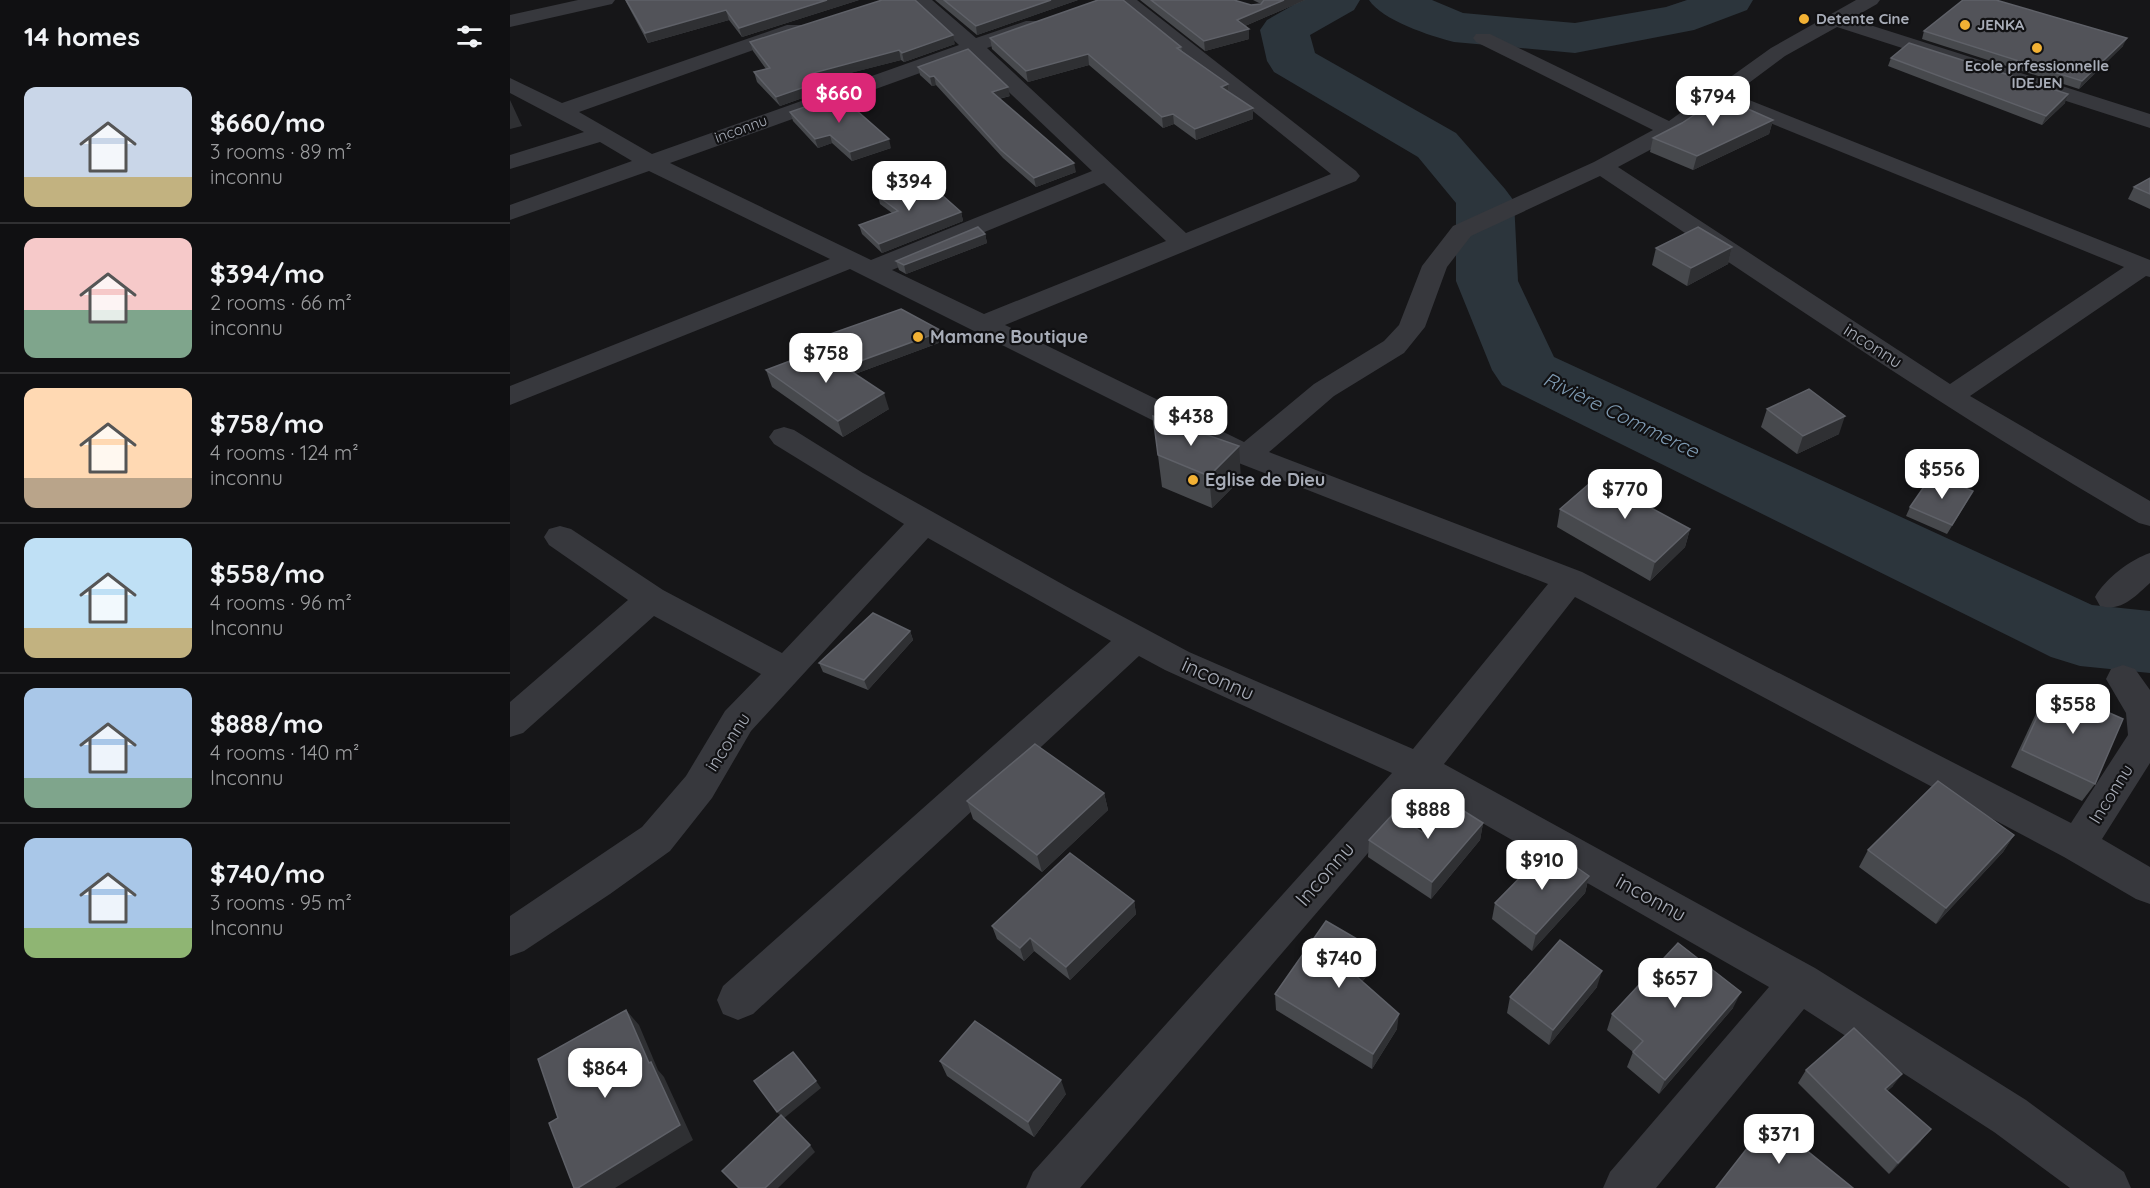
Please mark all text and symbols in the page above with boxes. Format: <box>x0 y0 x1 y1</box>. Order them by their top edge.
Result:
place label: Detente Cine <box>1816 9 1910 28</box>
marker: Detente Cine <box>1797 12 1811 26</box>
place label: JENKA <box>1977 15 2025 34</box>
marker: JENKA <box>1958 18 1972 32</box>
text: 14 homes <box>24 20 140 53</box>
icon: filters <box>453 20 486 53</box>
marker: Ecole prfessionnelle IDEJEN <box>2030 41 2044 55</box>
place label: Ecole prfessionnelle IDEJEN <box>1965 56 2109 92</box>
pin: $660 <box>803 73 875 124</box>
pin: $794 <box>1677 76 1749 127</box>
text: $660 <box>816 80 862 105</box>
text: $794 <box>1690 83 1736 108</box>
text: $660/mo <box>210 106 325 139</box>
street label: inconnu <box>712 110 770 147</box>
icon: home <box>72 111 144 183</box>
text: 3 rooms · 89 m² <box>210 139 352 164</box>
pin: $394 <box>873 161 945 212</box>
text: inconnu <box>210 164 283 189</box>
text: $394 <box>886 168 932 193</box>
text: $394/mo <box>210 257 325 290</box>
icon: home <box>72 262 144 334</box>
text: 2 rooms · 66 m² <box>210 290 352 315</box>
text: inconnu <box>210 315 283 340</box>
street label: inconnu <box>1840 318 1907 373</box>
place label: Mamane Boutique <box>930 325 1088 348</box>
marker: Mamane Boutique <box>911 330 925 344</box>
pin: $758 <box>790 333 862 384</box>
text: $758 <box>803 340 849 365</box>
water label: Rivière Commerce <box>1539 366 1704 463</box>
pin: $438 <box>1155 396 1227 447</box>
text: $438 <box>1168 403 1214 428</box>
text: $758/mo <box>210 407 324 440</box>
icon: home <box>72 412 144 484</box>
text: 4 rooms · 124 m² <box>210 440 359 465</box>
pin: $556 <box>1906 449 1978 500</box>
text: $556 <box>1919 456 1965 481</box>
text: inconnu <box>210 465 283 490</box>
place label: Eglise de Dieu <box>1205 468 1325 491</box>
pin: $770 <box>1589 469 1661 520</box>
marker: Eglise de Dieu <box>1186 473 1200 487</box>
text: $770 <box>1602 476 1648 501</box>
text: $558/mo <box>210 557 325 590</box>
icon: home <box>72 562 144 634</box>
text: 4 rooms · 96 m² <box>210 590 352 615</box>
text: Inconnu <box>210 615 284 640</box>
street label: inconnu <box>1178 651 1259 706</box>
pin: $558 <box>2037 684 2109 735</box>
text: $558 <box>2050 691 2096 716</box>
text: $888/mo <box>210 707 323 740</box>
street label: inconnu <box>700 708 755 775</box>
icon: home <box>72 712 144 784</box>
text: 4 rooms · 140 m² <box>210 740 359 765</box>
street label: Inconnu <box>2083 760 2138 828</box>
text: Inconnu <box>210 765 284 790</box>
pin: $888 <box>1392 789 1464 840</box>
text: $888 <box>1406 796 1450 821</box>
street label: Inconnu <box>1289 836 1359 911</box>
pin: $910 <box>1506 840 1578 891</box>
text: $910 <box>1520 847 1564 872</box>
text: $740/mo <box>210 857 325 890</box>
icon: home <box>72 862 144 934</box>
street label: inconnu <box>1612 867 1691 927</box>
text: 3 rooms · 95 m² <box>210 890 352 915</box>
text: Inconnu <box>210 915 284 940</box>
pin: $740 <box>1303 938 1375 989</box>
text: $740 <box>1316 945 1362 970</box>
pin: $657 <box>1639 958 1711 1009</box>
text: $657 <box>1652 965 1698 990</box>
pin: $864 <box>569 1048 641 1099</box>
text: $864 <box>582 1055 628 1080</box>
pin: $371 <box>1743 1114 1815 1165</box>
text: $371 <box>1758 1121 1800 1146</box>

